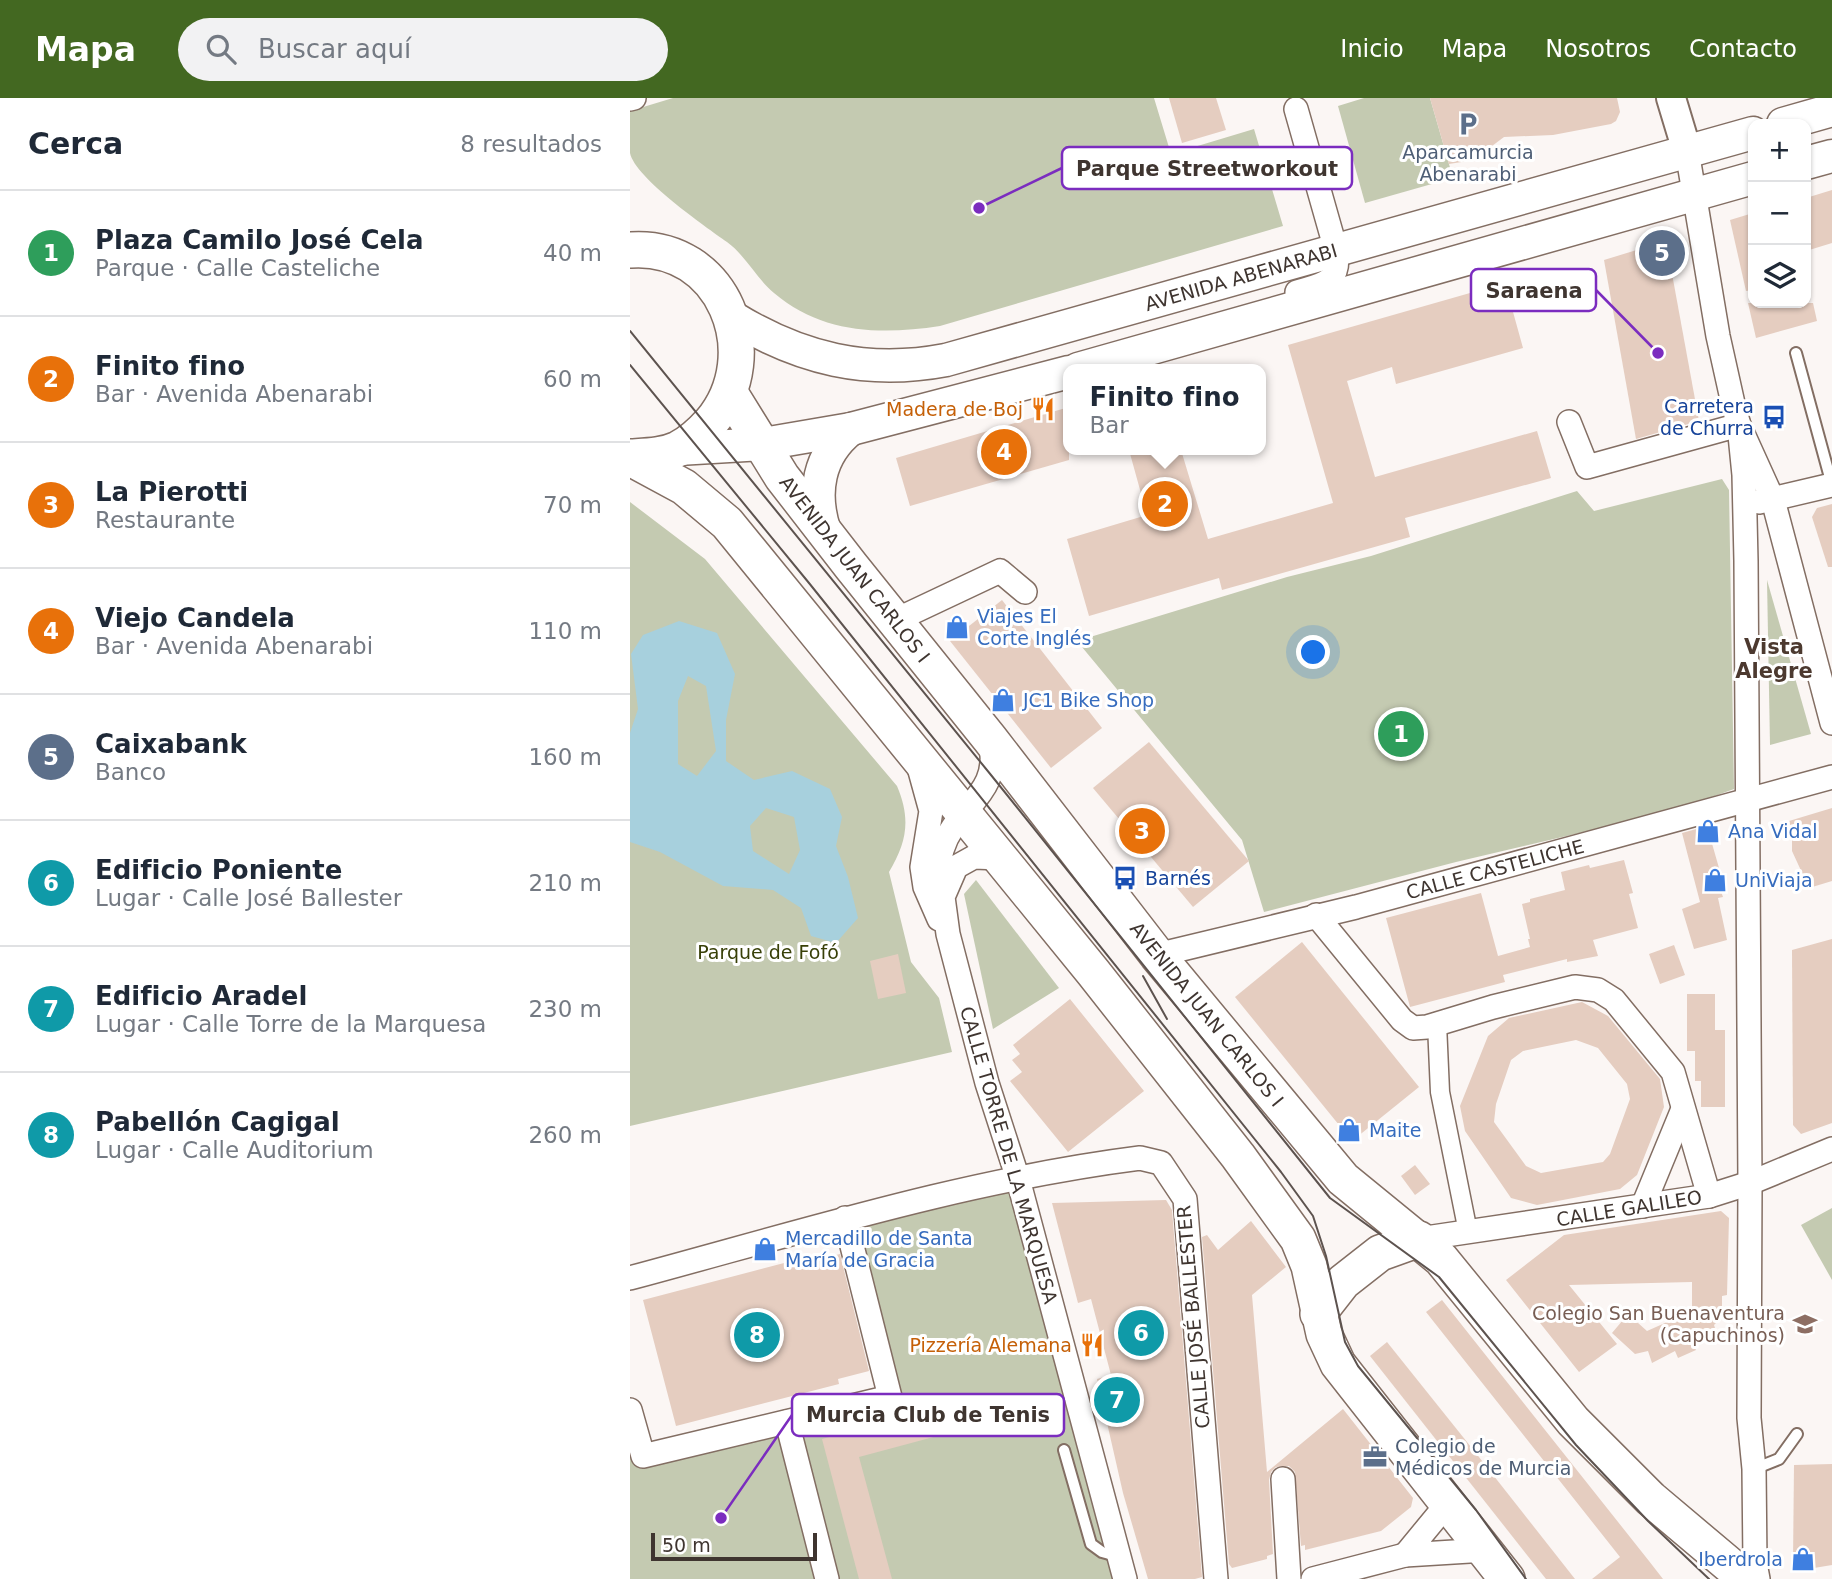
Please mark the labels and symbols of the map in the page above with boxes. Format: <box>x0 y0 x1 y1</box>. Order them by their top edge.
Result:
parking icon: Aparcamurcia Abenarabi <box>1454 110 1482 138</box>
place label: Aparcamurcia Abenarabi <box>1402 141 1534 185</box>
callout: Parque Streetworkout <box>1062 147 1352 189</box>
text: Parque Streetworkout <box>1076 157 1338 181</box>
pin: 5 <box>1639 227 1685 279</box>
street label: AVENIDA ABENARABI <box>1142 239 1340 315</box>
callout: Saraena <box>1471 269 1596 311</box>
text: Saraena <box>1485 279 1583 303</box>
restaurant icon: Madera de Boj <box>1029 395 1057 423</box>
place label: Carretera de Churra <box>1660 395 1754 439</box>
place label: Madera de Boj <box>886 398 1023 420</box>
bus stop icon: Carretera de Churra <box>1760 403 1788 431</box>
pin: 4 <box>981 426 1027 478</box>
street label: AVENIDA JUAN CARLOS I <box>775 471 935 667</box>
pin: 2 <box>1142 478 1188 530</box>
place label: Viajes El Corte Inglés <box>977 605 1091 649</box>
shop icon: Viajes El Corte Inglés <box>943 613 971 641</box>
your location <box>1296 635 1330 669</box>
district label: Vista Alegre <box>1735 635 1813 683</box>
shop icon: JC1 Bike Shop <box>989 686 1017 714</box>
place label: JC1 Bike Shop <box>1022 689 1154 711</box>
pin: 1 <box>1378 708 1424 760</box>
pin: 3 <box>1119 805 1165 857</box>
shop icon: Ana Vidal <box>1694 817 1722 845</box>
place label: Ana Vidal <box>1728 820 1818 842</box>
street label: CALLE CASTELICHE <box>1404 835 1586 903</box>
bus stop icon: Barnés <box>1111 864 1139 892</box>
shop icon: UniViaja <box>1701 866 1729 894</box>
place label: Barnés <box>1145 867 1211 889</box>
place label: UniViaja <box>1735 869 1813 891</box>
street label: AVENIDA JUAN CARLOS I <box>1126 917 1288 1111</box>
park label: Parque de Fofó <box>697 941 839 963</box>
street label: CALLE TORRE DE LA MARQUESA <box>956 1004 1062 1306</box>
shop icon: Maite <box>1335 1116 1363 1144</box>
place label: Maite <box>1369 1119 1421 1141</box>
street label: CALLE GALILEO <box>1555 1186 1703 1230</box>
street label: CALLE JOSÉ BALLESTER <box>1172 1204 1214 1430</box>
place label: Mercadillo de Santa María de Gracia <box>785 1227 973 1271</box>
shop icon: Mercadillo de Santa María de Gracia <box>751 1235 779 1263</box>
place label: Colegio San Buenaventura (Capuchinos) <box>1532 1302 1785 1346</box>
pin: 6 <box>1118 1307 1164 1359</box>
pin: 8 <box>734 1309 780 1361</box>
school or university icon: Colegio San Buenaventura (Capuchinos) <box>1791 1310 1819 1338</box>
restaurant icon: Pizzería Alemana <box>1078 1331 1106 1359</box>
place label: Pizzería Alemana <box>909 1334 1072 1356</box>
pin: 7 <box>1094 1374 1140 1426</box>
callout: Murcia Club de Tenis <box>792 1394 1064 1436</box>
text: Murcia Club de Tenis <box>806 1403 1050 1427</box>
place label: Colegio de Médicos de Murcia <box>1395 1435 1571 1479</box>
office icon: Colegio de Médicos de Murcia <box>1361 1443 1389 1471</box>
scale bar <box>651 1530 817 1562</box>
shop icon: Iberdrola <box>1789 1545 1817 1573</box>
place label: Iberdrola <box>1698 1548 1783 1570</box>

